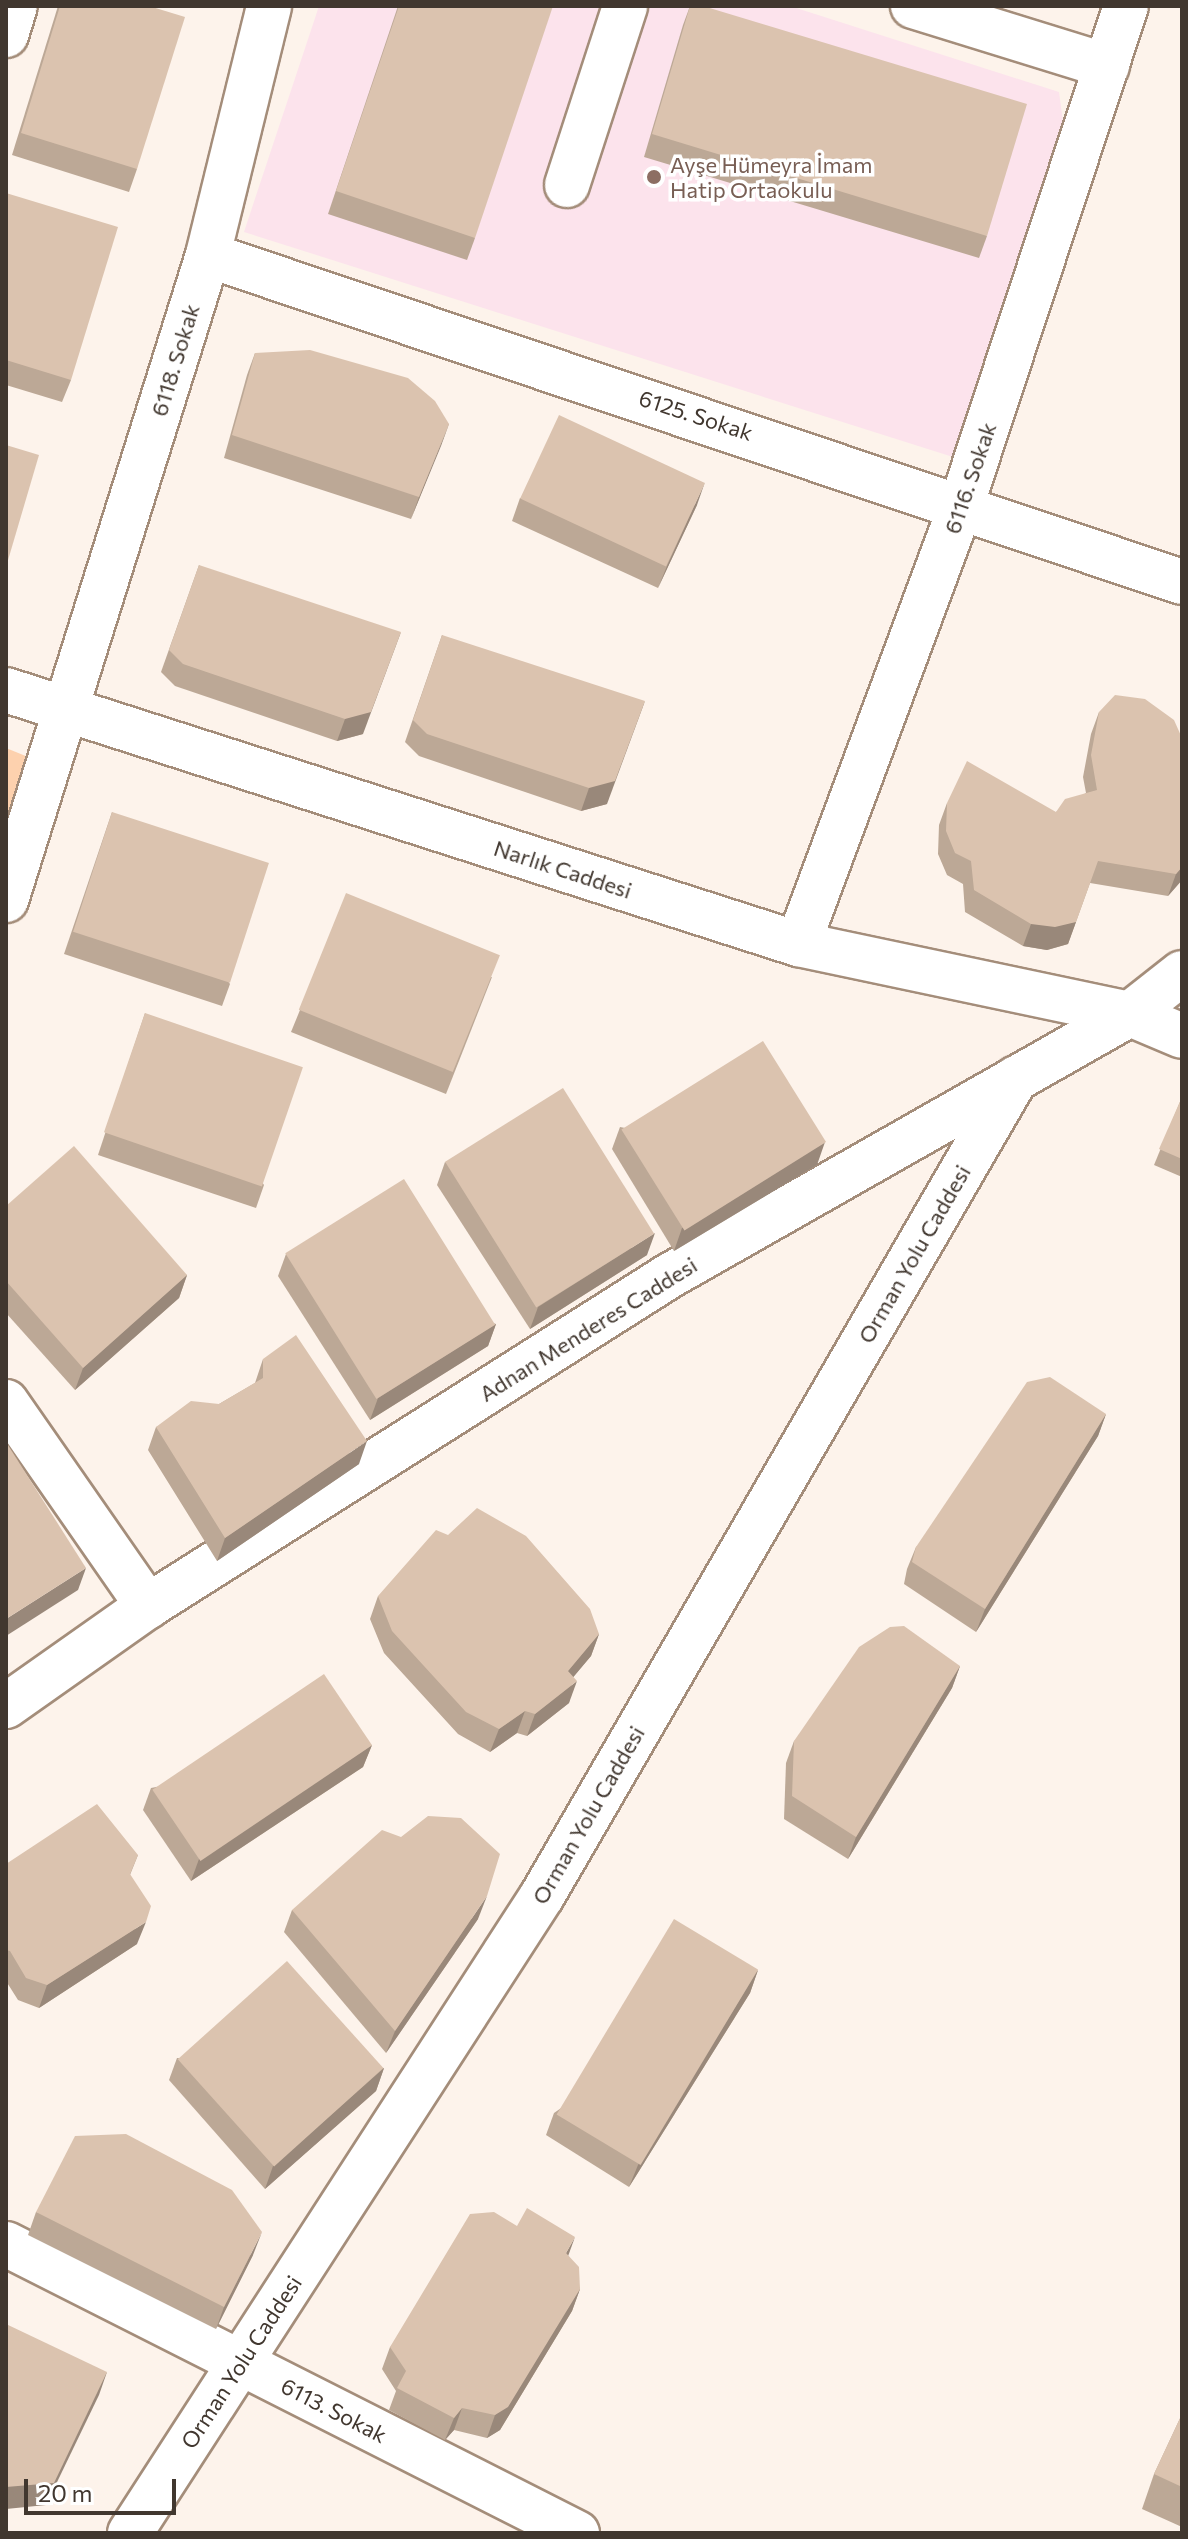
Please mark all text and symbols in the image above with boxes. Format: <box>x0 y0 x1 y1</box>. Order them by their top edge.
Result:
place label: Ayşe Hümeyra İmam Hatip Ortaokulu <box>670 151 872 202</box>
marker: Ayşe Hümeyra İmam Hatip Ortaokulu <box>645 168 663 186</box>
street label: 6118. Sokak <box>145 301 205 419</box>
street label: 6125. Sokak <box>636 384 756 446</box>
street label: 6116. Sokak <box>939 419 1001 537</box>
street label: Narlık Caddesi <box>491 834 635 904</box>
street label: Orman Yolu Caddesi <box>852 1160 976 1348</box>
street label: Adnan Menderes Caddesi <box>474 1251 702 1407</box>
street label: Orman Yolu Caddesi <box>526 1721 650 1909</box>
street label: Orman Yolu Caddesi <box>175 2270 307 2454</box>
street label: 6113. Sokak <box>277 2372 391 2448</box>
scale bar <box>28 2463 180 2513</box>
text: 20 m <box>38 2478 92 2507</box>

